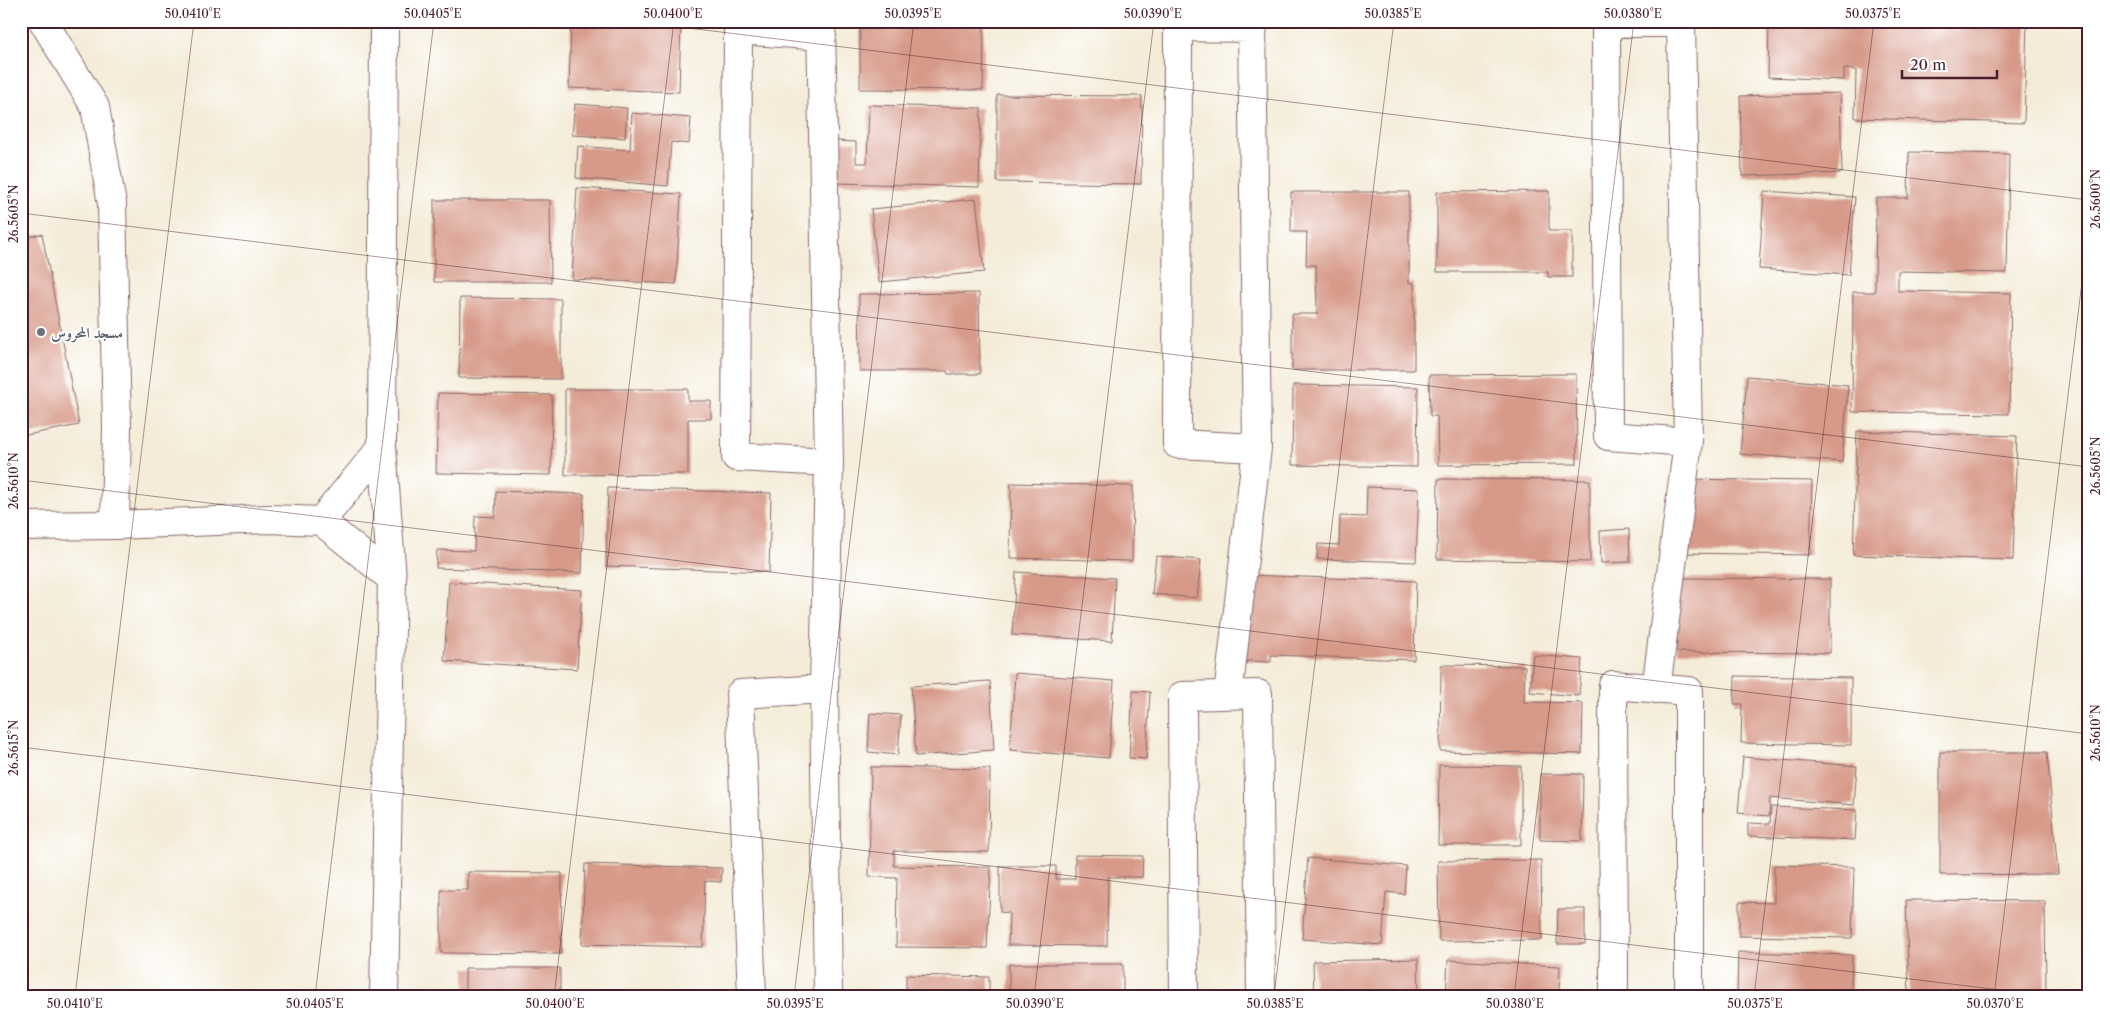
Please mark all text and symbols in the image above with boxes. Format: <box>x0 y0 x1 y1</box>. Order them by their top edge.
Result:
text: 50.0410°E <box>165 6 221 21</box>
text: 50.0405°E <box>404 6 462 21</box>
text: 50.0400°E <box>644 6 702 21</box>
text: 50.0395°E <box>885 6 941 21</box>
text: 50.0390°E <box>1124 6 1182 21</box>
text: 50.0385°E <box>1365 6 1421 21</box>
text: 50.0380°E <box>1604 6 1662 21</box>
text: 50.0375°E <box>1845 6 1901 21</box>
scale bar <box>1902 48 1998 80</box>
text: 20 m <box>1910 55 1946 74</box>
text: 26.5600°N <box>2088 169 2103 229</box>
text: 26.5605°N <box>6 185 21 243</box>
place label: مسجد المحروس <box>51 323 123 343</box>
marker: مسجد المحروس <box>35 326 47 338</box>
text: 26.5605°N <box>2088 437 2103 495</box>
text: 26.5610°N <box>6 452 21 510</box>
text: 26.5610°N <box>2088 704 2103 762</box>
text: 26.5615°N <box>6 720 21 776</box>
text: 50.0410°E <box>47 996 103 1011</box>
text: 50.0405°E <box>286 996 344 1011</box>
text: 50.0400°E <box>526 996 584 1011</box>
text: 50.0395°E <box>767 996 823 1011</box>
text: 50.0390°E <box>1006 996 1064 1011</box>
text: 50.0385°E <box>1247 996 1303 1011</box>
text: 50.0380°E <box>1486 996 1544 1011</box>
text: 50.0375°E <box>1727 996 1783 1011</box>
text: 50.0370°E <box>1967 996 2023 1011</box>

